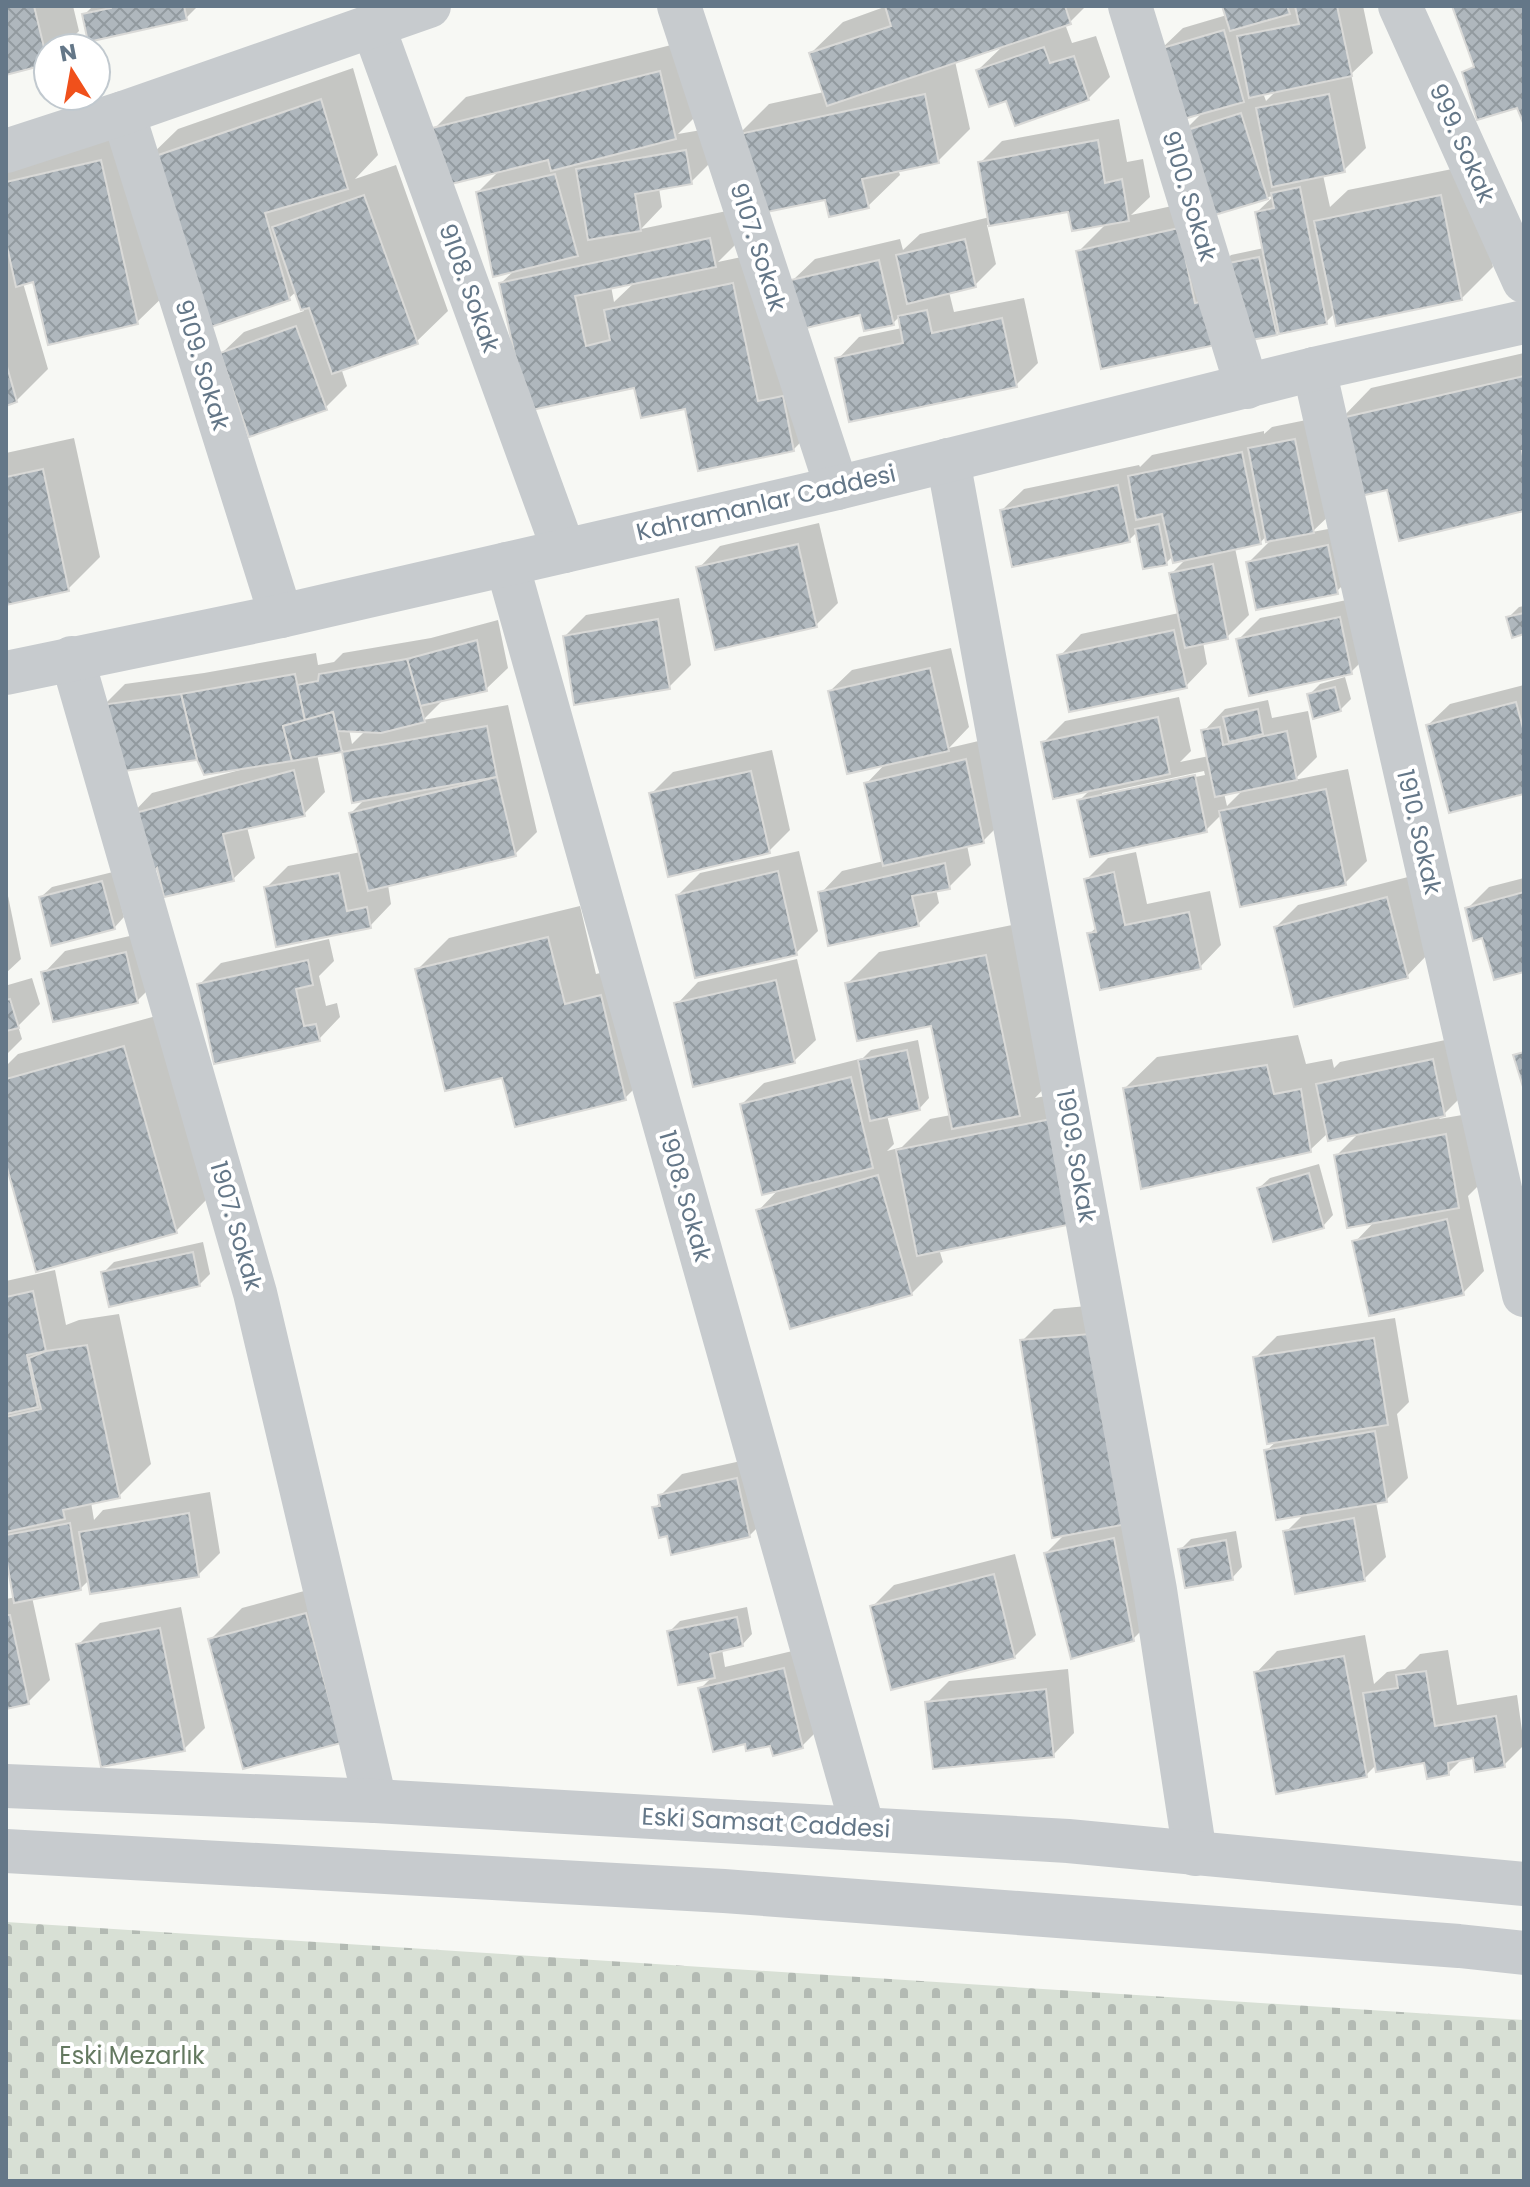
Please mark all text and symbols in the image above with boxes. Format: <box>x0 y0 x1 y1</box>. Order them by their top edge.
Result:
north arrow <box>32 32 112 112</box>
text: N <box>57 36 79 70</box>
street label: 999. Sokak <box>1422 78 1504 208</box>
street label: 9100. Sokak <box>1154 127 1225 266</box>
street label: 9107. Sokak <box>722 179 795 316</box>
street label: 9108. Sokak <box>431 219 508 357</box>
street label: 9109. Sokak <box>167 296 238 435</box>
street label: Kahramanlar Caddesi <box>633 457 899 548</box>
street label: 1910. Sokak <box>1389 766 1450 898</box>
street label: 1909. Sokak <box>1049 1087 1105 1226</box>
street label: 1908. Sokak <box>651 1126 720 1266</box>
street label: 1907. Sokak <box>202 1157 271 1295</box>
street label: Eski Samsat Caddesi <box>641 1800 891 1845</box>
park label: Eski Mezarlık <box>59 2039 205 2072</box>

